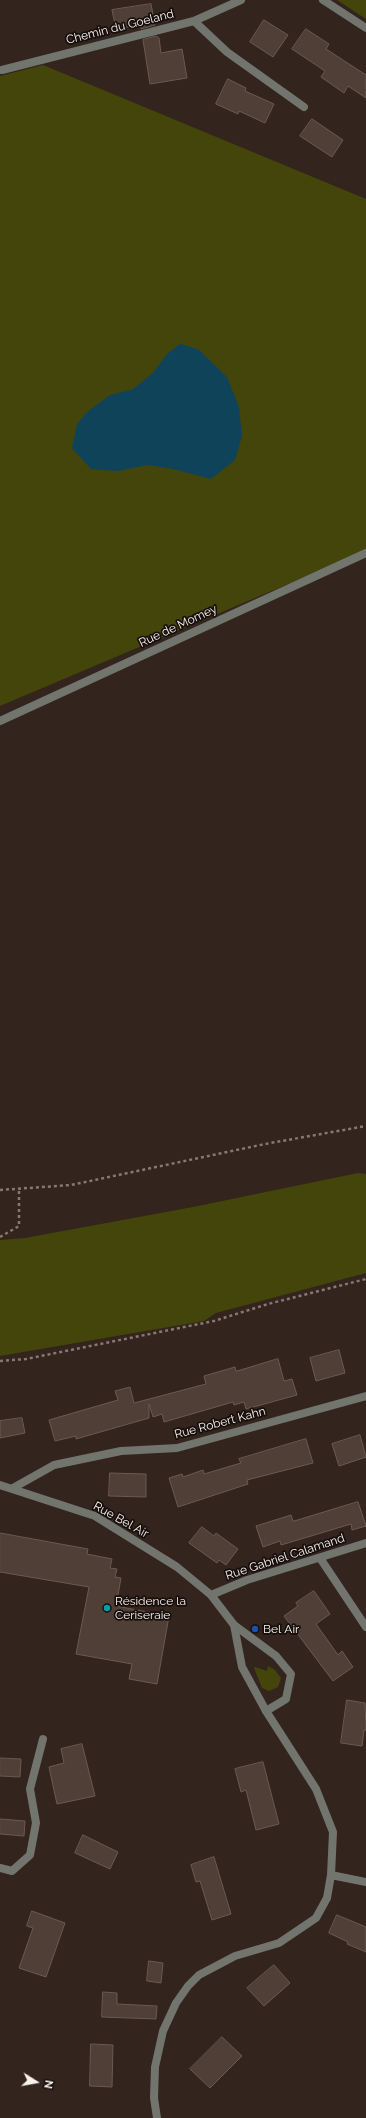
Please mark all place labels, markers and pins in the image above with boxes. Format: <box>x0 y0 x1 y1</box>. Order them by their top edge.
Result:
place label: Résidence la Ceriseraie <box>115 1594 186 1622</box>
marker: Résidence la Ceriseraie <box>102 1603 112 1613</box>
place label: Bel Air <box>263 1622 299 1636</box>
marker: Bel Air <box>250 1624 260 1634</box>

